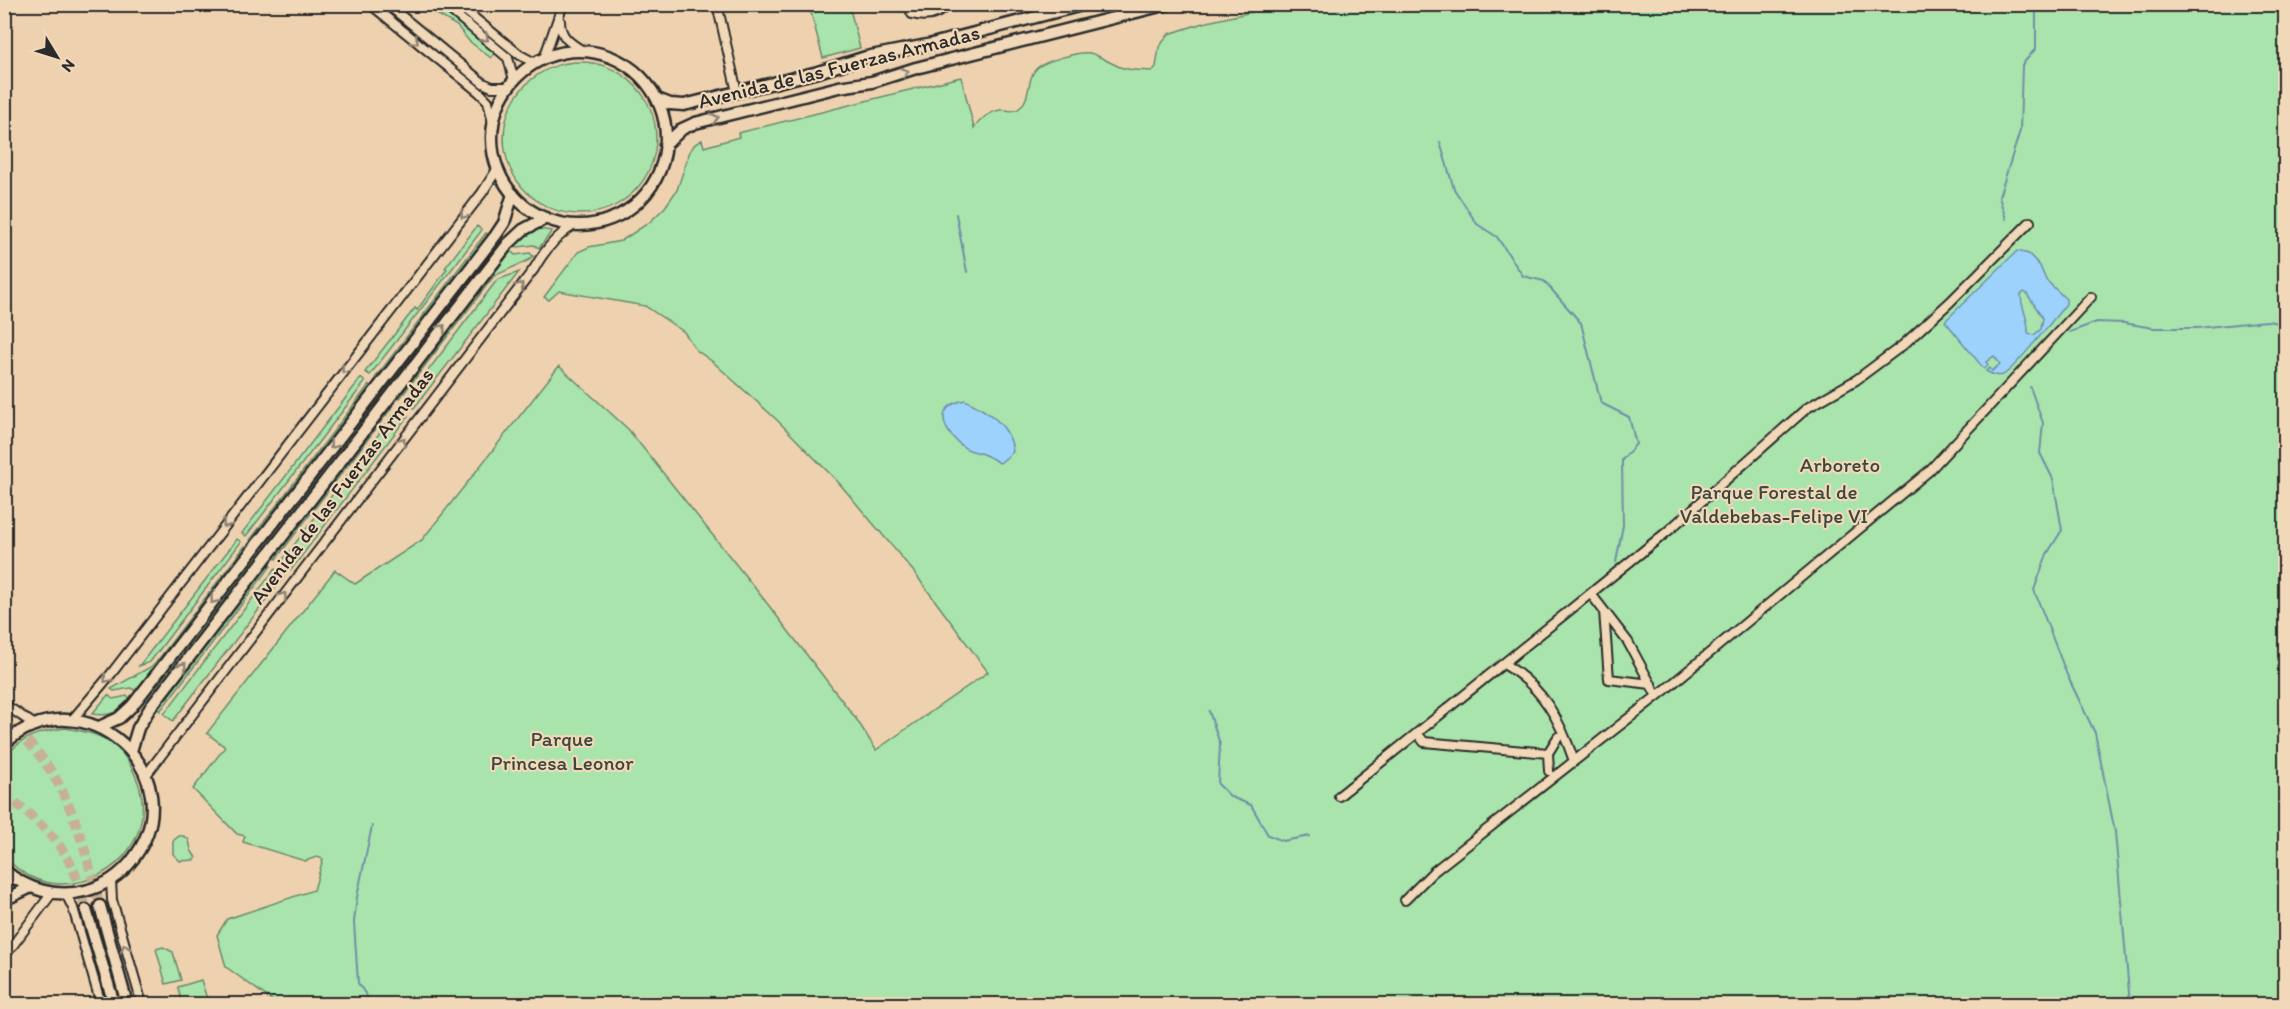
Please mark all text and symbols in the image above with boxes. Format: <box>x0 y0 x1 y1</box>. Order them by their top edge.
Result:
street label: Avenida de las Fuerzas Armadas <box>695 19 982 114</box>
north arrow <box>27 27 87 87</box>
one-way arrow <box>478 31 489 42</box>
one-way arrow <box>408 34 419 45</box>
text: N <box>58 56 79 76</box>
one-way arrow <box>899 67 910 80</box>
one-way arrow <box>710 113 720 126</box>
one-way arrow <box>460 209 471 220</box>
one-way arrow <box>513 282 524 293</box>
one-way arrow <box>435 324 446 335</box>
street label: Avenida de las Fuerzas Armadas <box>245 363 439 609</box>
one-way arrow <box>341 363 352 374</box>
one-way arrow <box>394 436 405 447</box>
one-way arrow <box>329 439 340 450</box>
park label: Arboreto <box>1800 452 1880 477</box>
park label: Parque Forestal de Valdebebas-Felipe VI <box>1680 479 1868 528</box>
one-way arrow <box>222 518 233 529</box>
one-way arrow <box>276 591 287 602</box>
one-way arrow <box>210 593 221 604</box>
one-way arrow <box>175 662 186 673</box>
one-way arrow <box>104 672 115 683</box>
park label: Parque Princesa Leonor <box>490 726 634 775</box>
one-way arrow <box>120 943 132 954</box>

